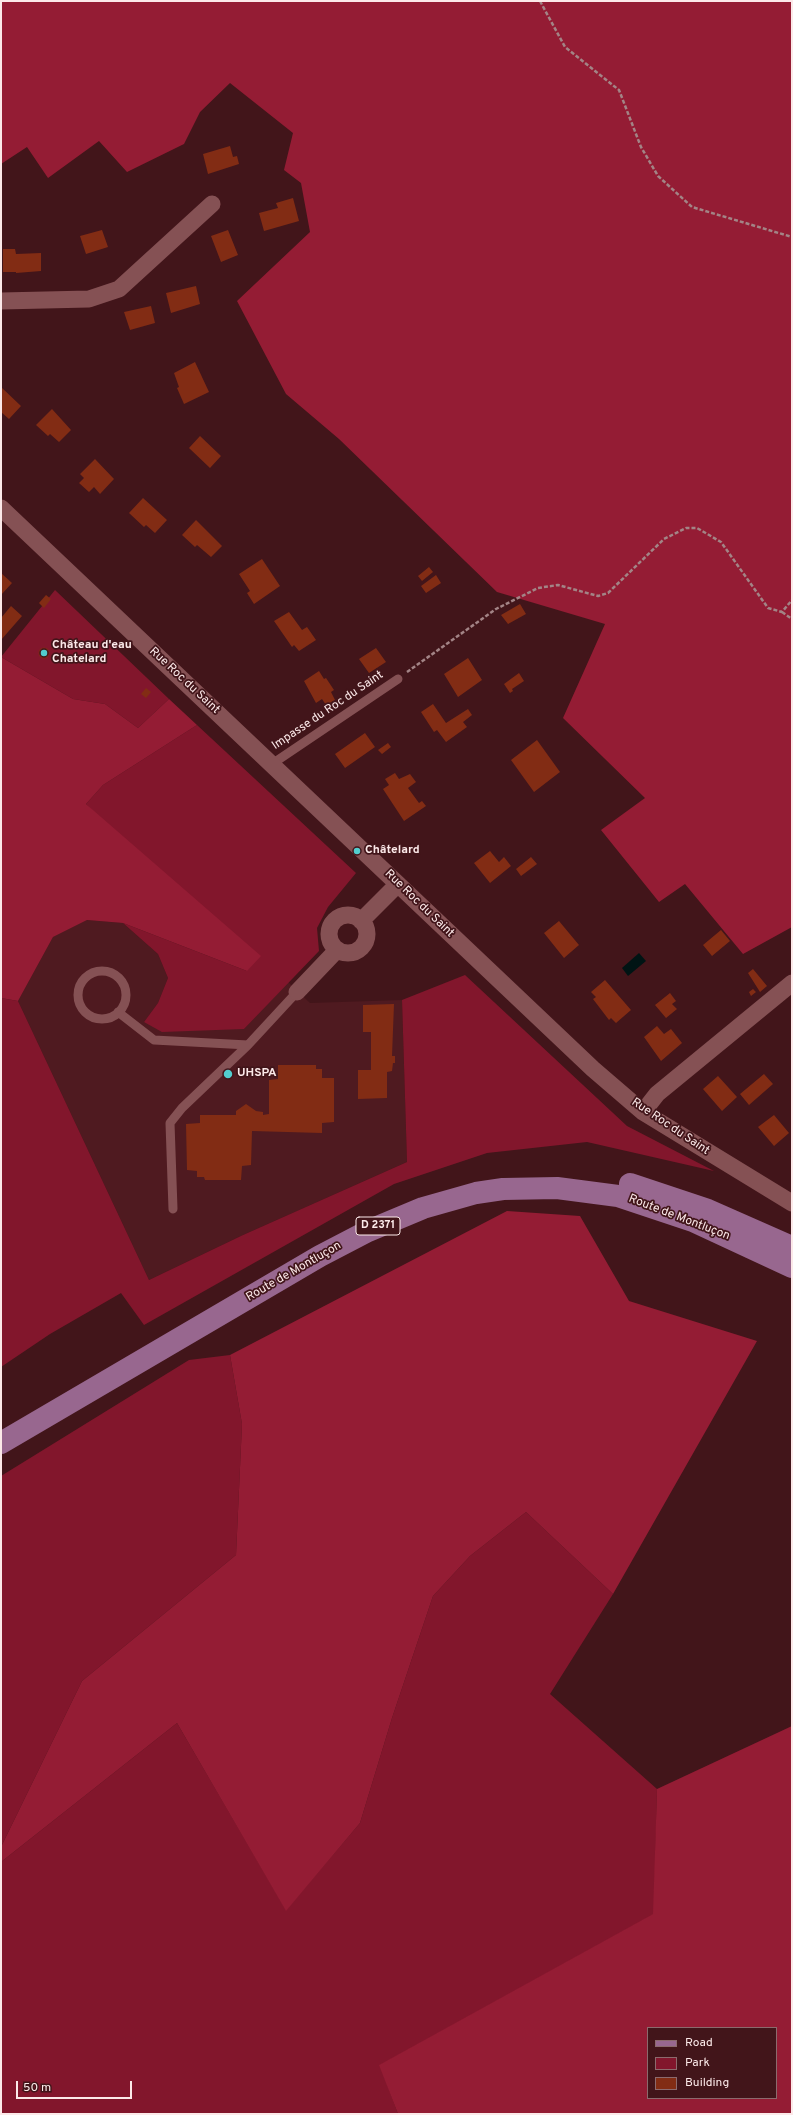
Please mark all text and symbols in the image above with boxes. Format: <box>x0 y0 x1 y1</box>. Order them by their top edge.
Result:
place label: Château d'eau Chatelard <box>52 639 132 667</box>
street label: Rue Roc du Saint <box>146 645 222 717</box>
marker: Château d'eau Chatelard <box>39 648 49 658</box>
street label: Impasse du Roc du Saint <box>270 668 386 754</box>
place label: Châtelard <box>365 844 420 858</box>
marker: Châtelard <box>352 846 362 856</box>
street label: Rue Roc du Saint <box>381 867 457 941</box>
place label: UHSPA <box>237 1067 277 1081</box>
marker: UHSPA <box>222 1068 234 1080</box>
street label: Rue Roc du Saint <box>628 1096 712 1158</box>
street label: Route de Montluçon <box>626 1192 732 1244</box>
road number: D 2371 <box>356 1217 400 1235</box>
street label: Route de Montluçon <box>244 1239 344 1305</box>
legend <box>647 2027 777 2099</box>
text: Road <box>685 2035 713 2051</box>
text: Park <box>685 2055 710 2071</box>
scale bar <box>18 2073 134 2099</box>
text: Building <box>685 2075 729 2091</box>
text: 50 m <box>23 2080 51 2096</box>

